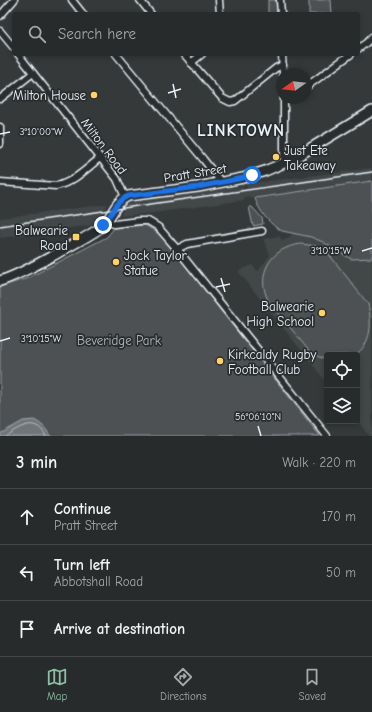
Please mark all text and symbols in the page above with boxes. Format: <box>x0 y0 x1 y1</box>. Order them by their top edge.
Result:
search box <box>12 12 360 56</box>
icon: search <box>26 23 48 45</box>
text: Search here <box>58 25 136 43</box>
north arrow <box>276 68 312 104</box>
place label: Milton House <box>13 88 86 103</box>
marker: Milton House <box>89 90 99 100</box>
street label: Milton Road <box>78 115 130 177</box>
district label: LINKTOWN <box>197 121 285 140</box>
text: 3°10'00"W <box>19 126 63 138</box>
place label: Just Ete Takeaway <box>284 143 336 173</box>
marker: Just Ete Takeaway <box>271 152 281 162</box>
street label: Pratt Street <box>163 160 229 185</box>
route start <box>243 166 261 184</box>
route end <box>94 216 112 234</box>
place label: Balwearie Road <box>15 223 68 253</box>
marker: Balwearie Road <box>71 232 81 242</box>
text: 3°10'15"W <box>311 245 351 257</box>
place label: Jock Taylor Statue <box>124 248 188 278</box>
marker: Jock Taylor Statue <box>111 257 121 267</box>
place label: Balwearie High School <box>246 299 314 329</box>
marker: Balwearie High School <box>317 308 327 318</box>
text: 3°10'15"W <box>21 333 61 345</box>
park label: Beveridge Park <box>77 333 162 348</box>
place label: Kirkcaldy Rugby Football Club <box>228 347 316 377</box>
map controls <box>324 352 360 424</box>
button: locate <box>324 352 360 388</box>
marker: Kirkcaldy Rugby Football Club <box>215 356 225 366</box>
button: layers <box>324 388 360 424</box>
text: 56°06'10"N <box>235 411 281 423</box>
text: 3 min <box>16 453 57 472</box>
text: Walk · 220 m <box>282 455 356 470</box>
text: Continue <box>54 500 111 518</box>
icon: ahead <box>16 506 38 528</box>
text: 170 m <box>322 509 356 524</box>
text: Pratt Street <box>54 518 117 533</box>
text: Turn left <box>54 556 110 574</box>
icon: left <box>16 562 38 584</box>
text: 50 m <box>326 565 356 580</box>
text: Abbotshall Road <box>54 574 143 589</box>
icon: arrive <box>16 618 38 640</box>
text: Arrive at destination <box>54 620 185 638</box>
tab: Map <box>46 666 68 703</box>
tab: Directions <box>160 666 207 703</box>
tab: Saved <box>299 666 326 703</box>

